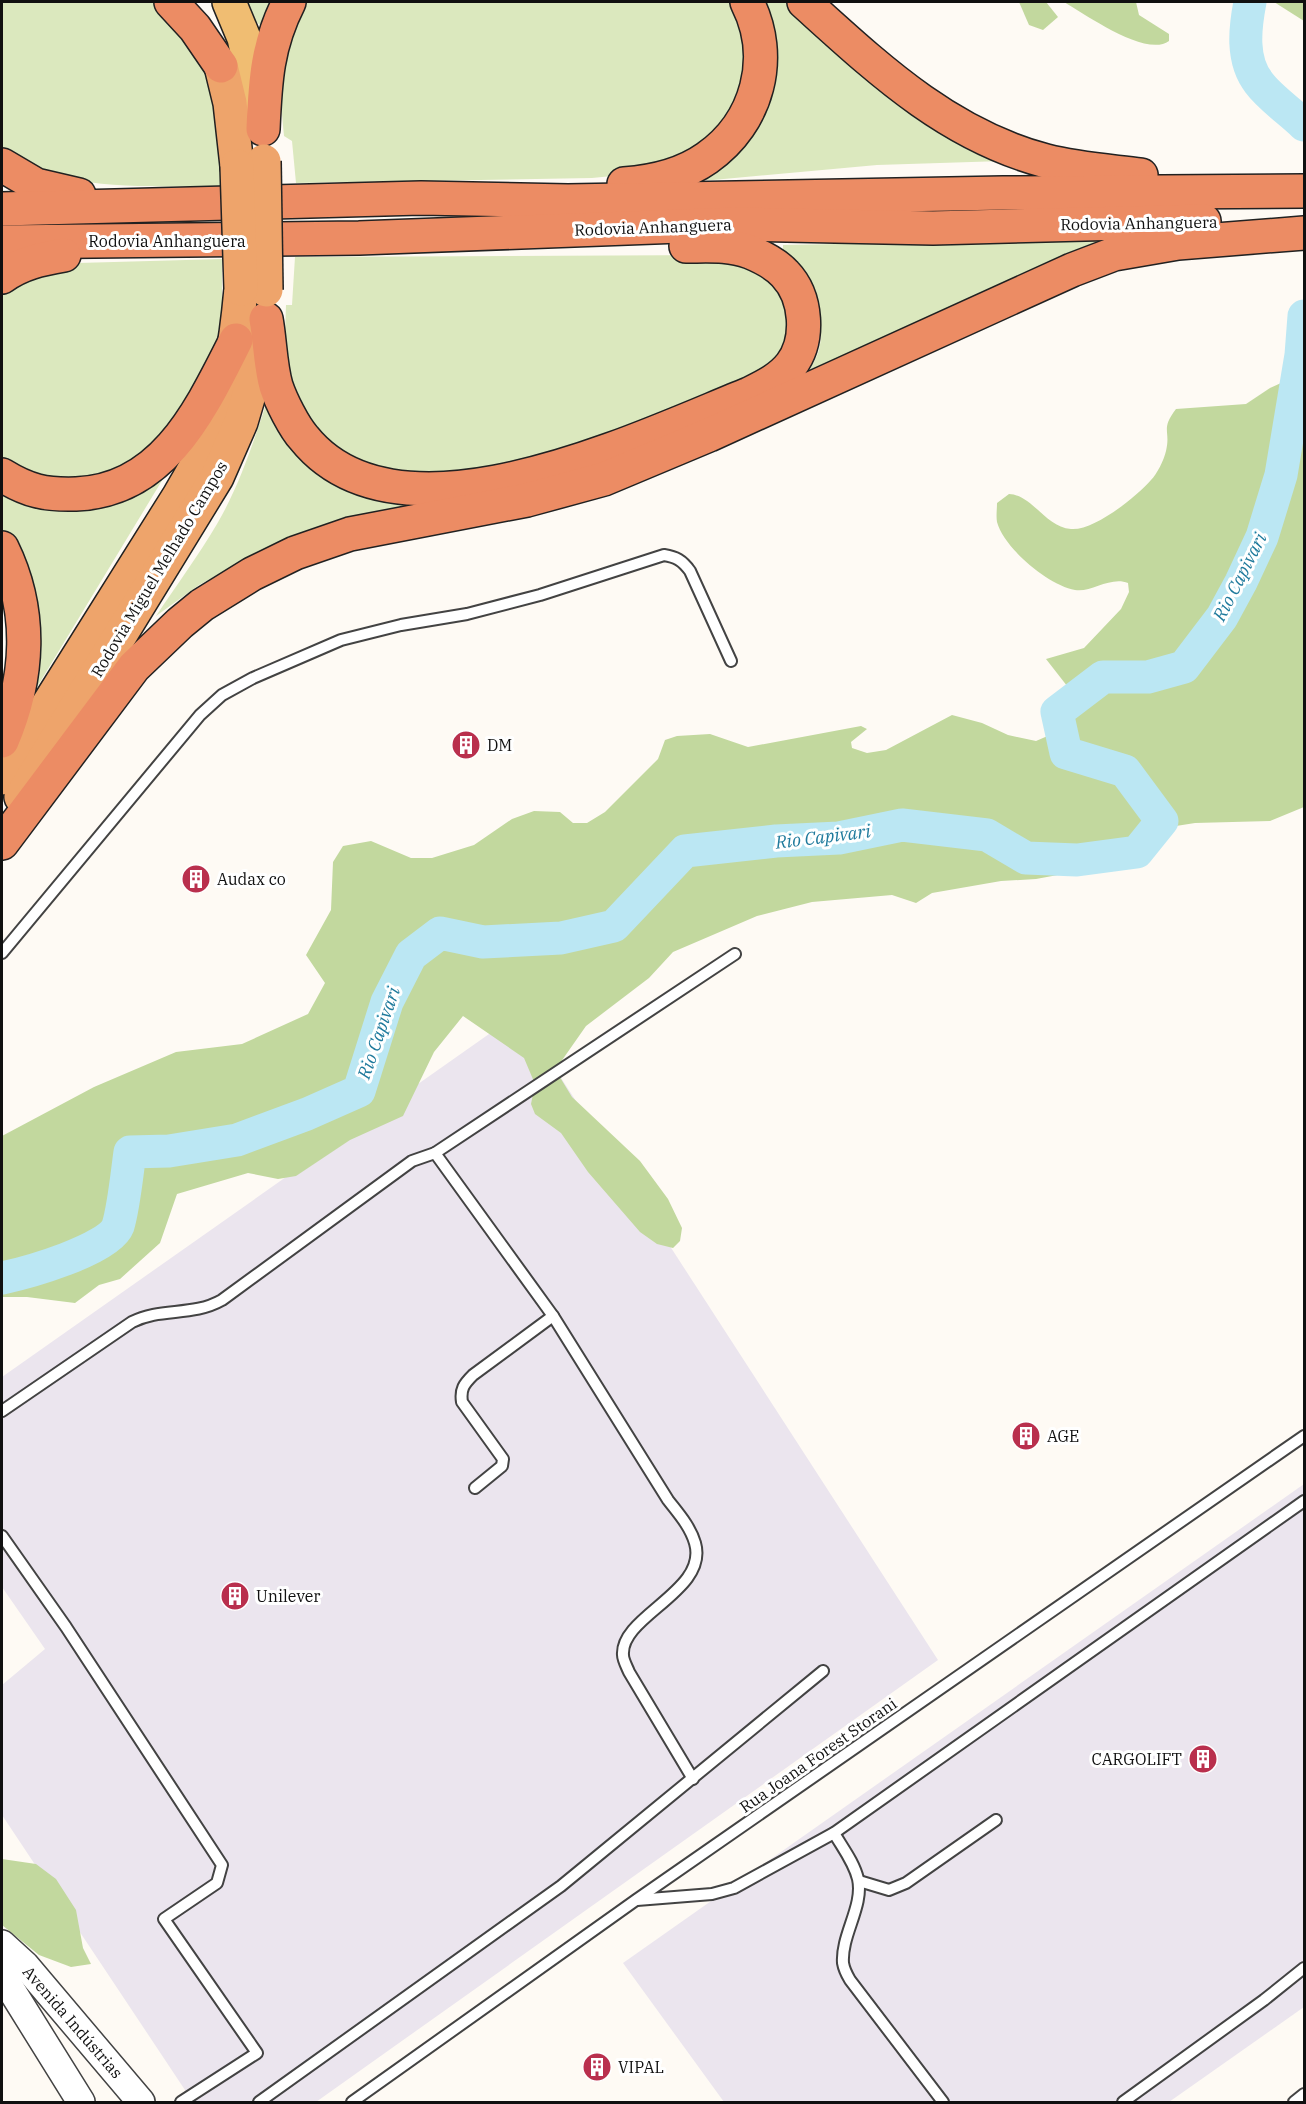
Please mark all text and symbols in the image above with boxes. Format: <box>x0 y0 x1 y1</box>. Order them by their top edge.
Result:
street label: Rodovia Anhanguera <box>1060 212 1218 234</box>
street label: Rodovia Anhanguera <box>574 214 732 240</box>
street label: Rodovia Anhanguera <box>88 231 246 251</box>
street label: Rodovia Miguel Melhado Campos <box>86 457 232 681</box>
water label: Rio Capivari <box>1207 528 1272 626</box>
building icon: DM <box>450 729 482 761</box>
place label: DM <box>487 735 512 755</box>
water label: Rio Capivari <box>773 819 872 854</box>
building icon: Audax co <box>180 863 212 895</box>
place label: Audax co <box>217 869 286 889</box>
water label: Rio Capivari <box>352 983 405 1083</box>
building icon: AGE <box>1010 1420 1042 1452</box>
place label: AGE <box>1047 1426 1079 1446</box>
building icon: Unilever <box>219 1580 251 1612</box>
place label: Unilever <box>256 1586 320 1606</box>
street label: Rua Joana Forest Storani <box>736 1693 900 1817</box>
building icon: CARGOLIFT <box>1187 1743 1219 1775</box>
place label: CARGOLIFT <box>1091 1749 1182 1769</box>
street label: Avenida Indústrias <box>19 1962 127 2082</box>
building icon: VIPAL <box>581 2051 613 2083</box>
place label: VIPAL <box>618 2057 664 2077</box>

